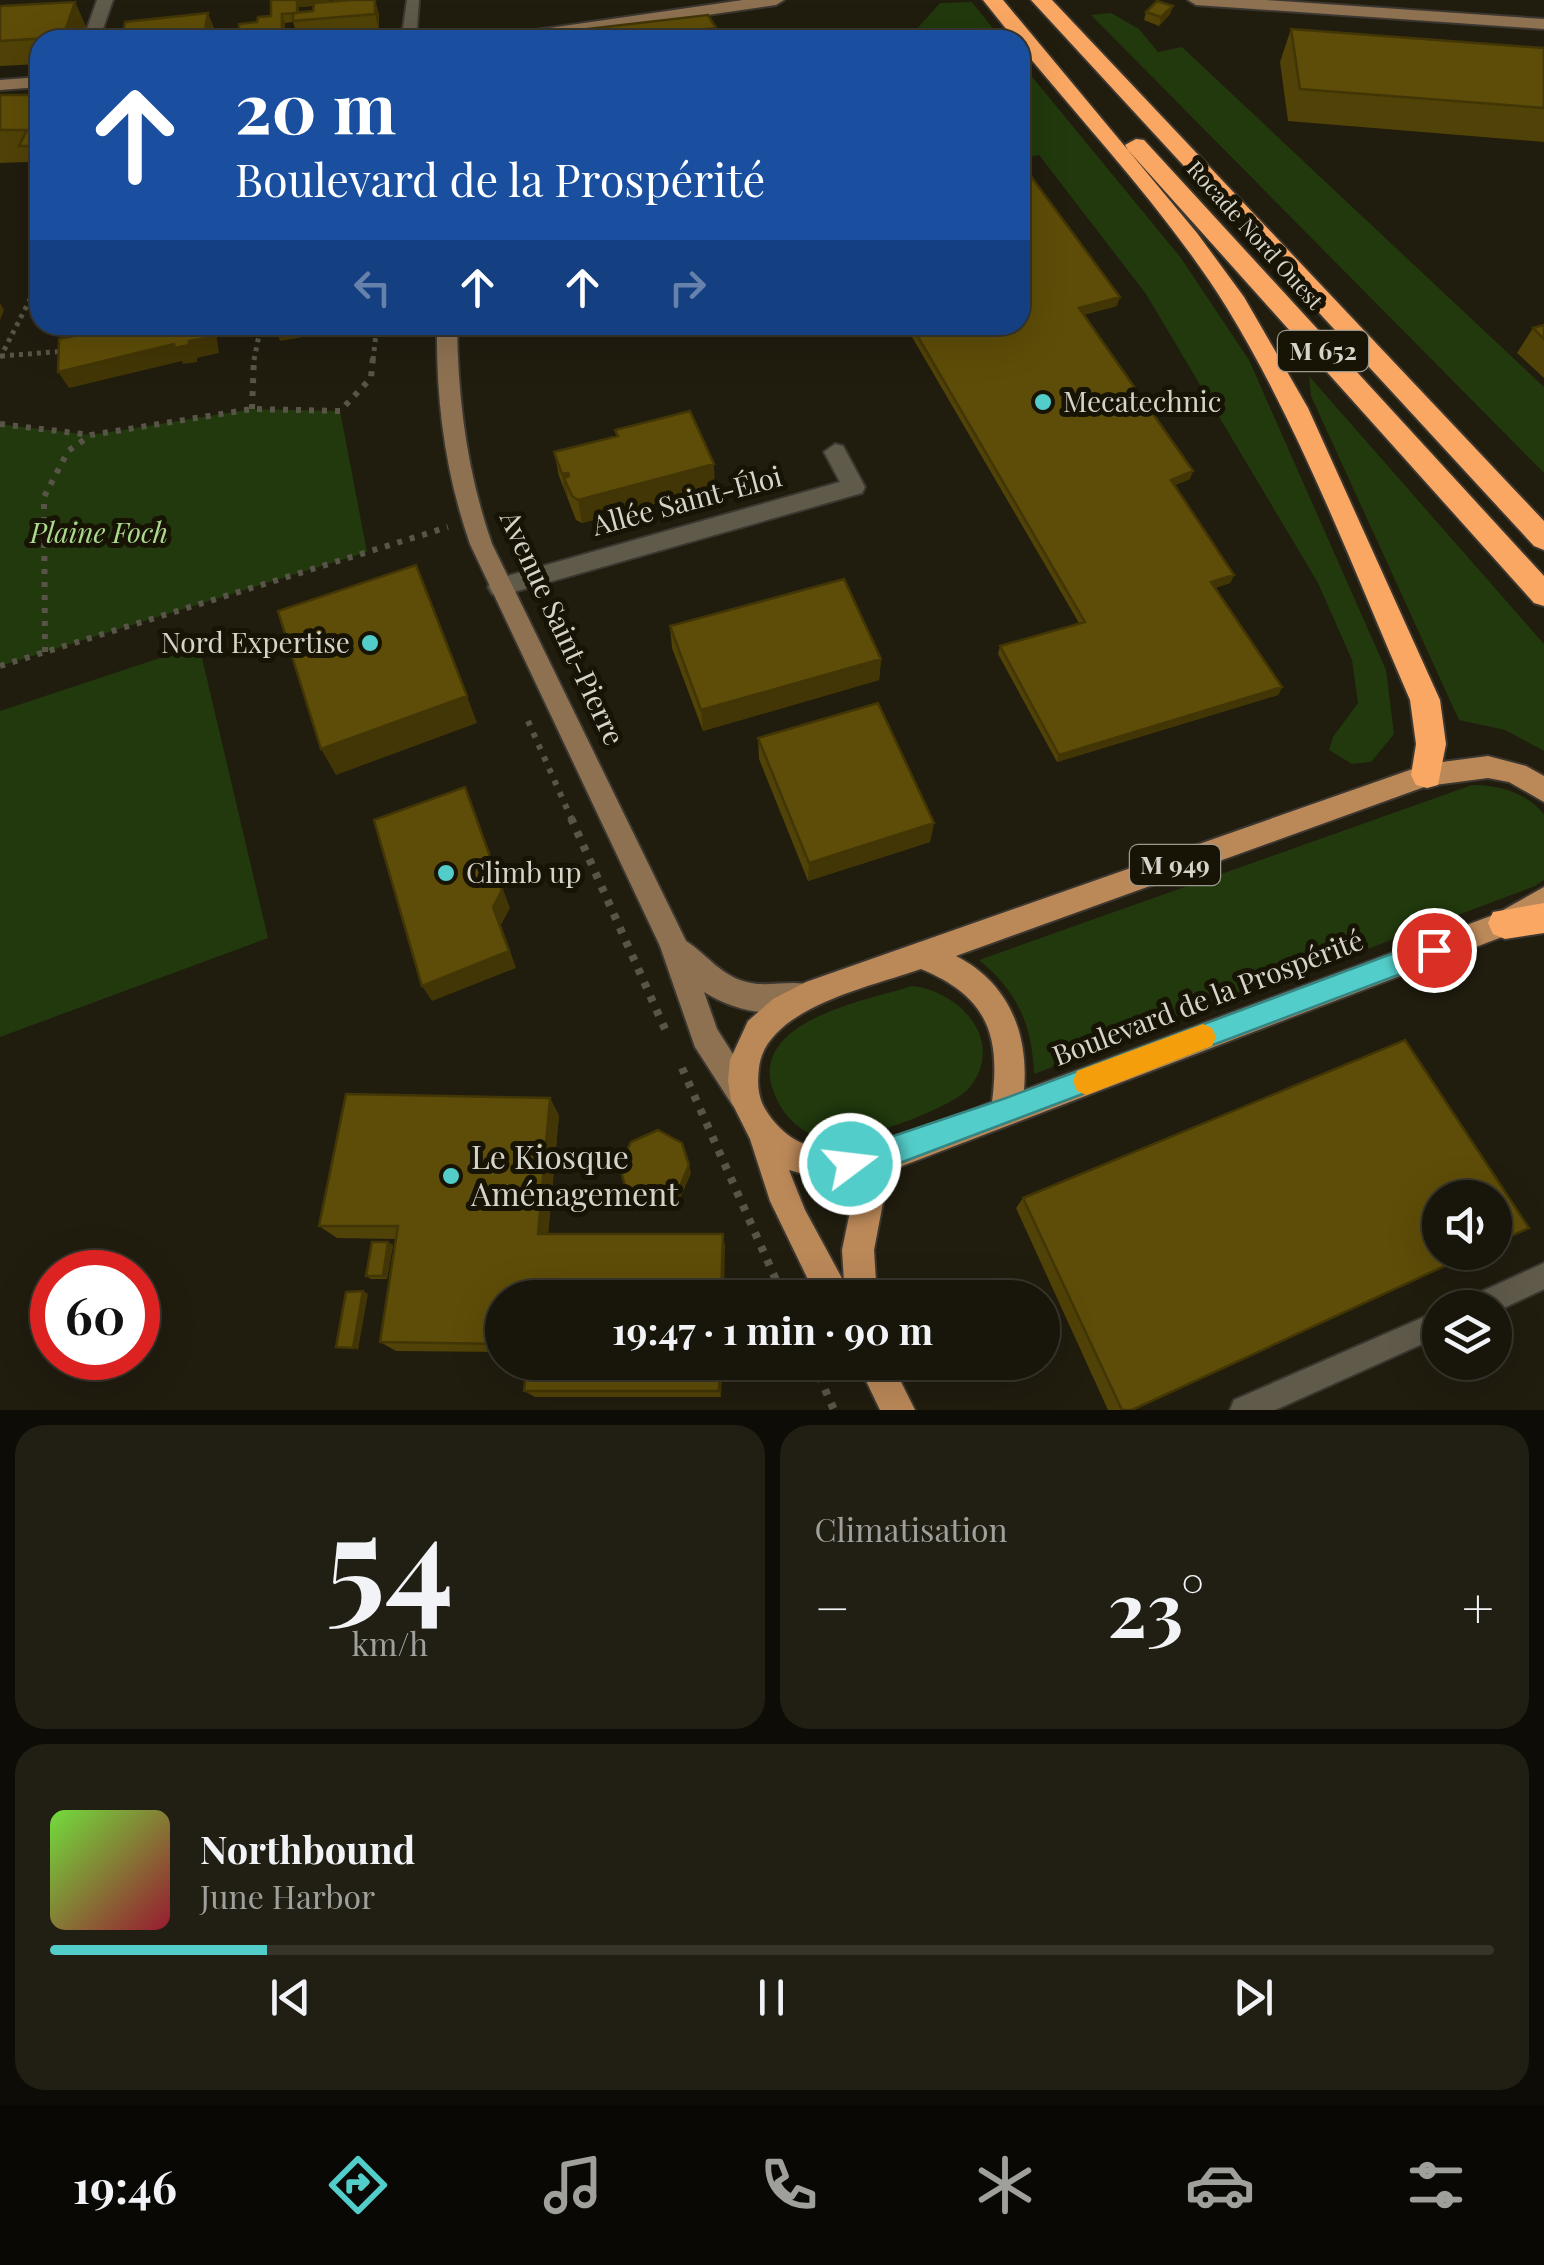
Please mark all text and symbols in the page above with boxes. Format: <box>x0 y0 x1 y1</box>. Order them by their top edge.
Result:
text: 20 m <box>235 58 396 152</box>
icon: ahead <box>70 70 200 200</box>
text: Boulevard de la Prospérité <box>235 148 765 208</box>
street label: Rocade Nord Ouest <box>1181 154 1331 316</box>
icon: left <box>345 260 400 315</box>
icon: ahead <box>450 260 505 315</box>
icon: ahead <box>555 260 610 315</box>
icon: right <box>660 260 715 315</box>
road number: M 652 <box>1278 331 1368 371</box>
place label: Mecatechnic <box>1063 382 1221 419</box>
marker: Mecatechnic <box>1032 391 1054 413</box>
street label: Allée Saint-Éloi <box>587 456 786 543</box>
street label: Avenue Saint-Pierre <box>492 503 634 751</box>
park label: Plaine Foch <box>29 513 168 550</box>
place label: Nord Expertise <box>161 623 350 660</box>
marker: Nord Expertise <box>359 632 381 654</box>
road number: M 949 <box>1130 845 1220 885</box>
place label: Climb up <box>466 853 582 890</box>
marker: Climb up <box>435 862 457 884</box>
pin <box>1392 908 1477 993</box>
street label: Boulevard de la Prospérité <box>1047 920 1368 1073</box>
icon: arrive <box>1407 923 1462 978</box>
position arrow <box>798 1112 902 1216</box>
place label: Le Kiosque Aménagement <box>470 1134 679 1214</box>
marker: Le Kiosque Aménagement <box>440 1165 462 1187</box>
map controls <box>1422 1180 1512 1380</box>
button: sound <box>1422 1180 1512 1270</box>
speed limit sign: 60 <box>30 1250 160 1380</box>
button: layers <box>1422 1290 1512 1380</box>
text: 19:47 · 1 min · 90 m <box>612 1304 933 1355</box>
text: 54 <box>326 1469 454 1643</box>
text: Climatisation <box>815 1507 1008 1550</box>
text: 23° <box>1107 1556 1204 1656</box>
text: − <box>815 1569 850 1643</box>
text: + <box>1462 1569 1494 1643</box>
text: km/h <box>351 1621 428 1664</box>
text: Northbound <box>200 1823 415 1874</box>
text: June Harbor <box>200 1874 375 1917</box>
icon: previous <box>263 1970 318 2025</box>
icon: pause <box>744 1970 799 2025</box>
icon: next <box>1226 1970 1281 2025</box>
icon: directions <box>323 2150 393 2220</box>
icon: music <box>538 2150 608 2220</box>
icon: phone <box>754 2150 824 2220</box>
icon: climate <box>970 2150 1040 2220</box>
icon: car <box>1185 2150 1255 2220</box>
icon: filters <box>1401 2150 1471 2220</box>
text: 19:46 <box>73 2155 177 2215</box>

